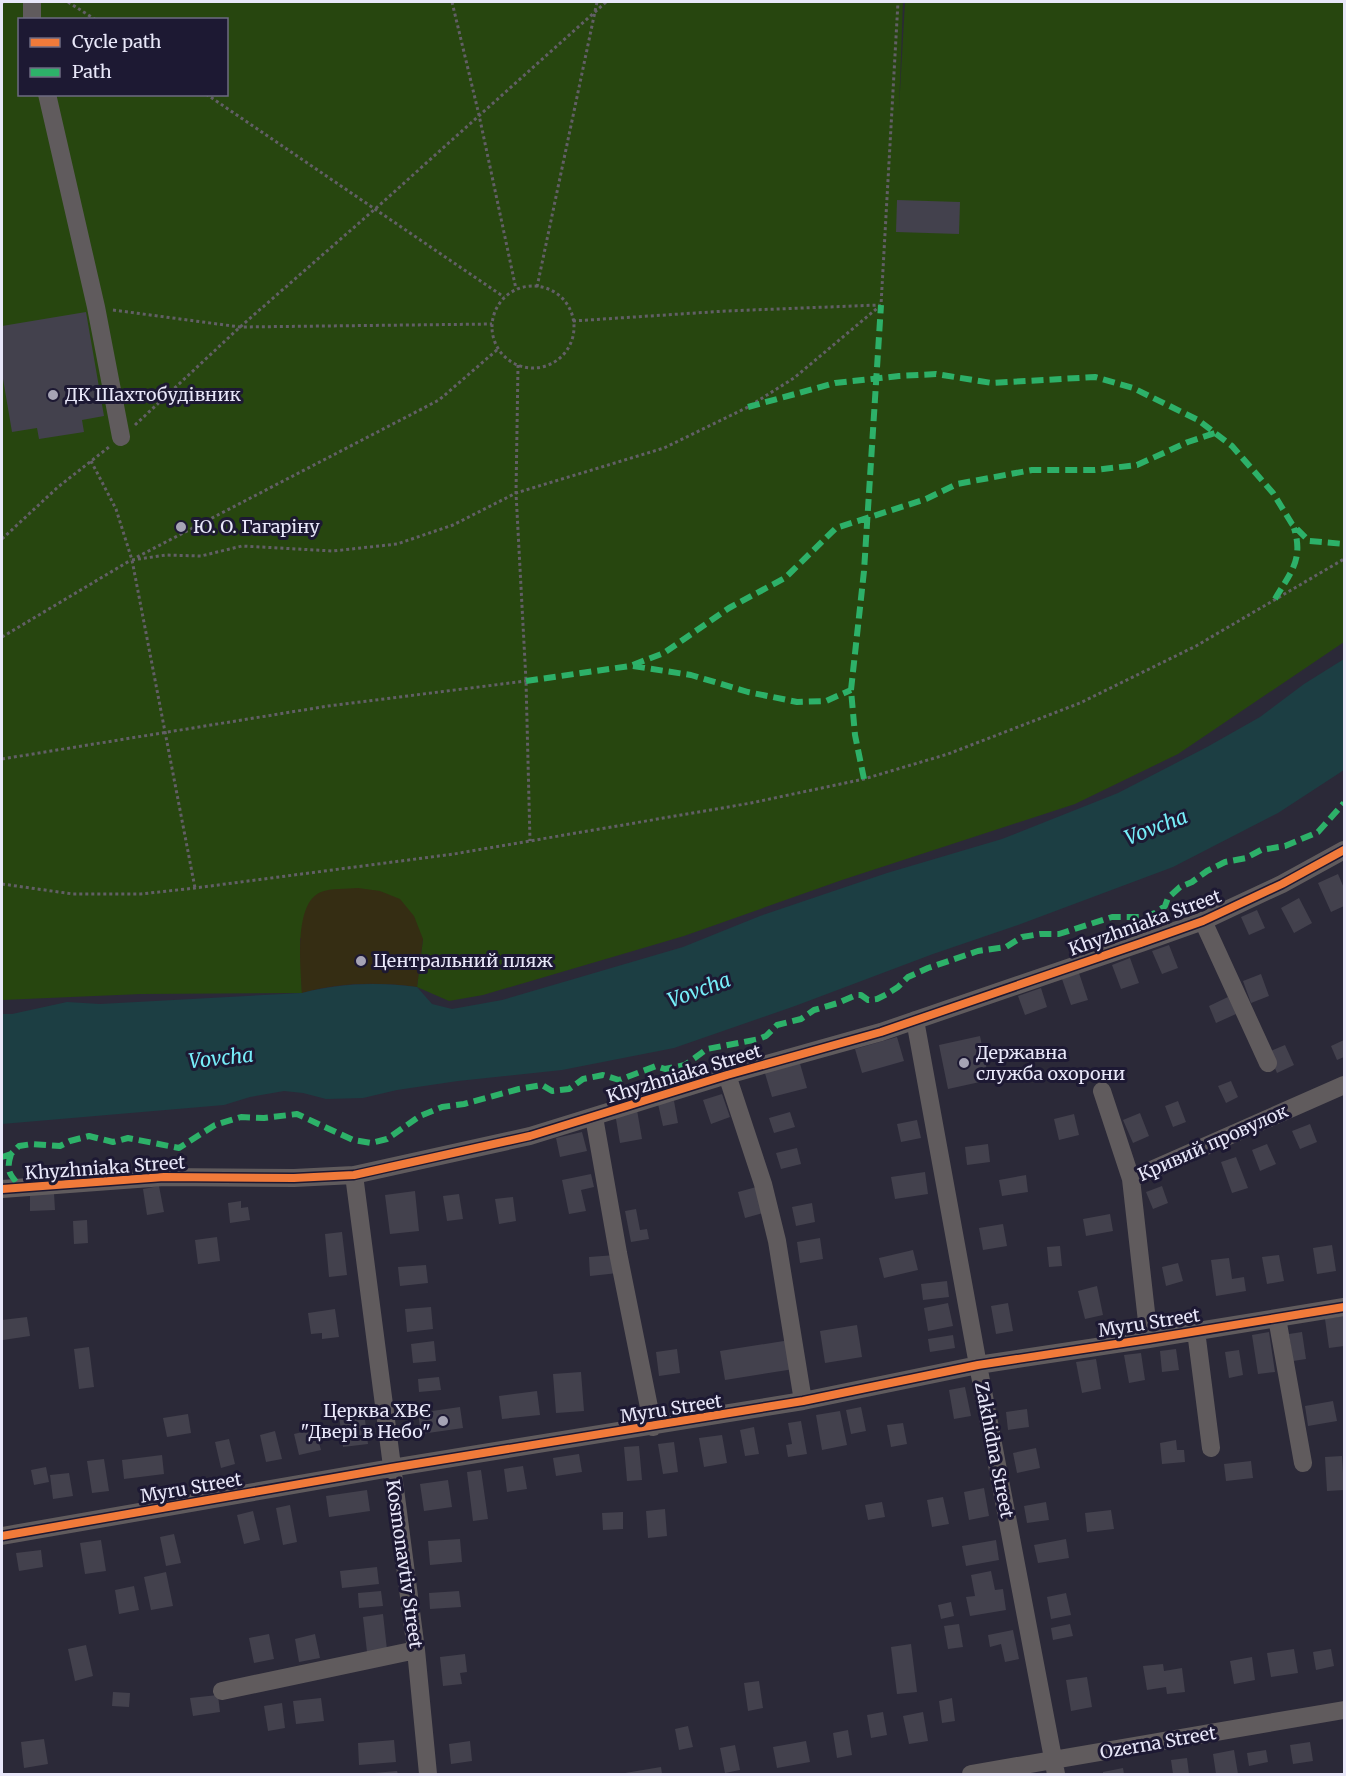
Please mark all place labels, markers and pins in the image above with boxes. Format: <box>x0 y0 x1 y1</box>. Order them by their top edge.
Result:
place label: ДК Шахтобудівник <box>65 383 242 406</box>
marker: ДК Шахтобудівник <box>46 388 60 402</box>
place label: Ю. О. Гагаріну <box>193 515 320 538</box>
marker: Ю. О. Гагаріну <box>174 520 188 534</box>
place label: Центральний пляж <box>373 949 553 972</box>
marker: Центральний пляж <box>354 954 368 968</box>
place label: Державна служба охорони <box>976 1041 1125 1085</box>
marker: Державна служба охорони <box>957 1056 971 1070</box>
place label: Церква ХВЄ "Двері в Небо" <box>301 1399 431 1443</box>
marker: Церква ХВЄ "Двері в Небо" <box>436 1414 450 1428</box>

